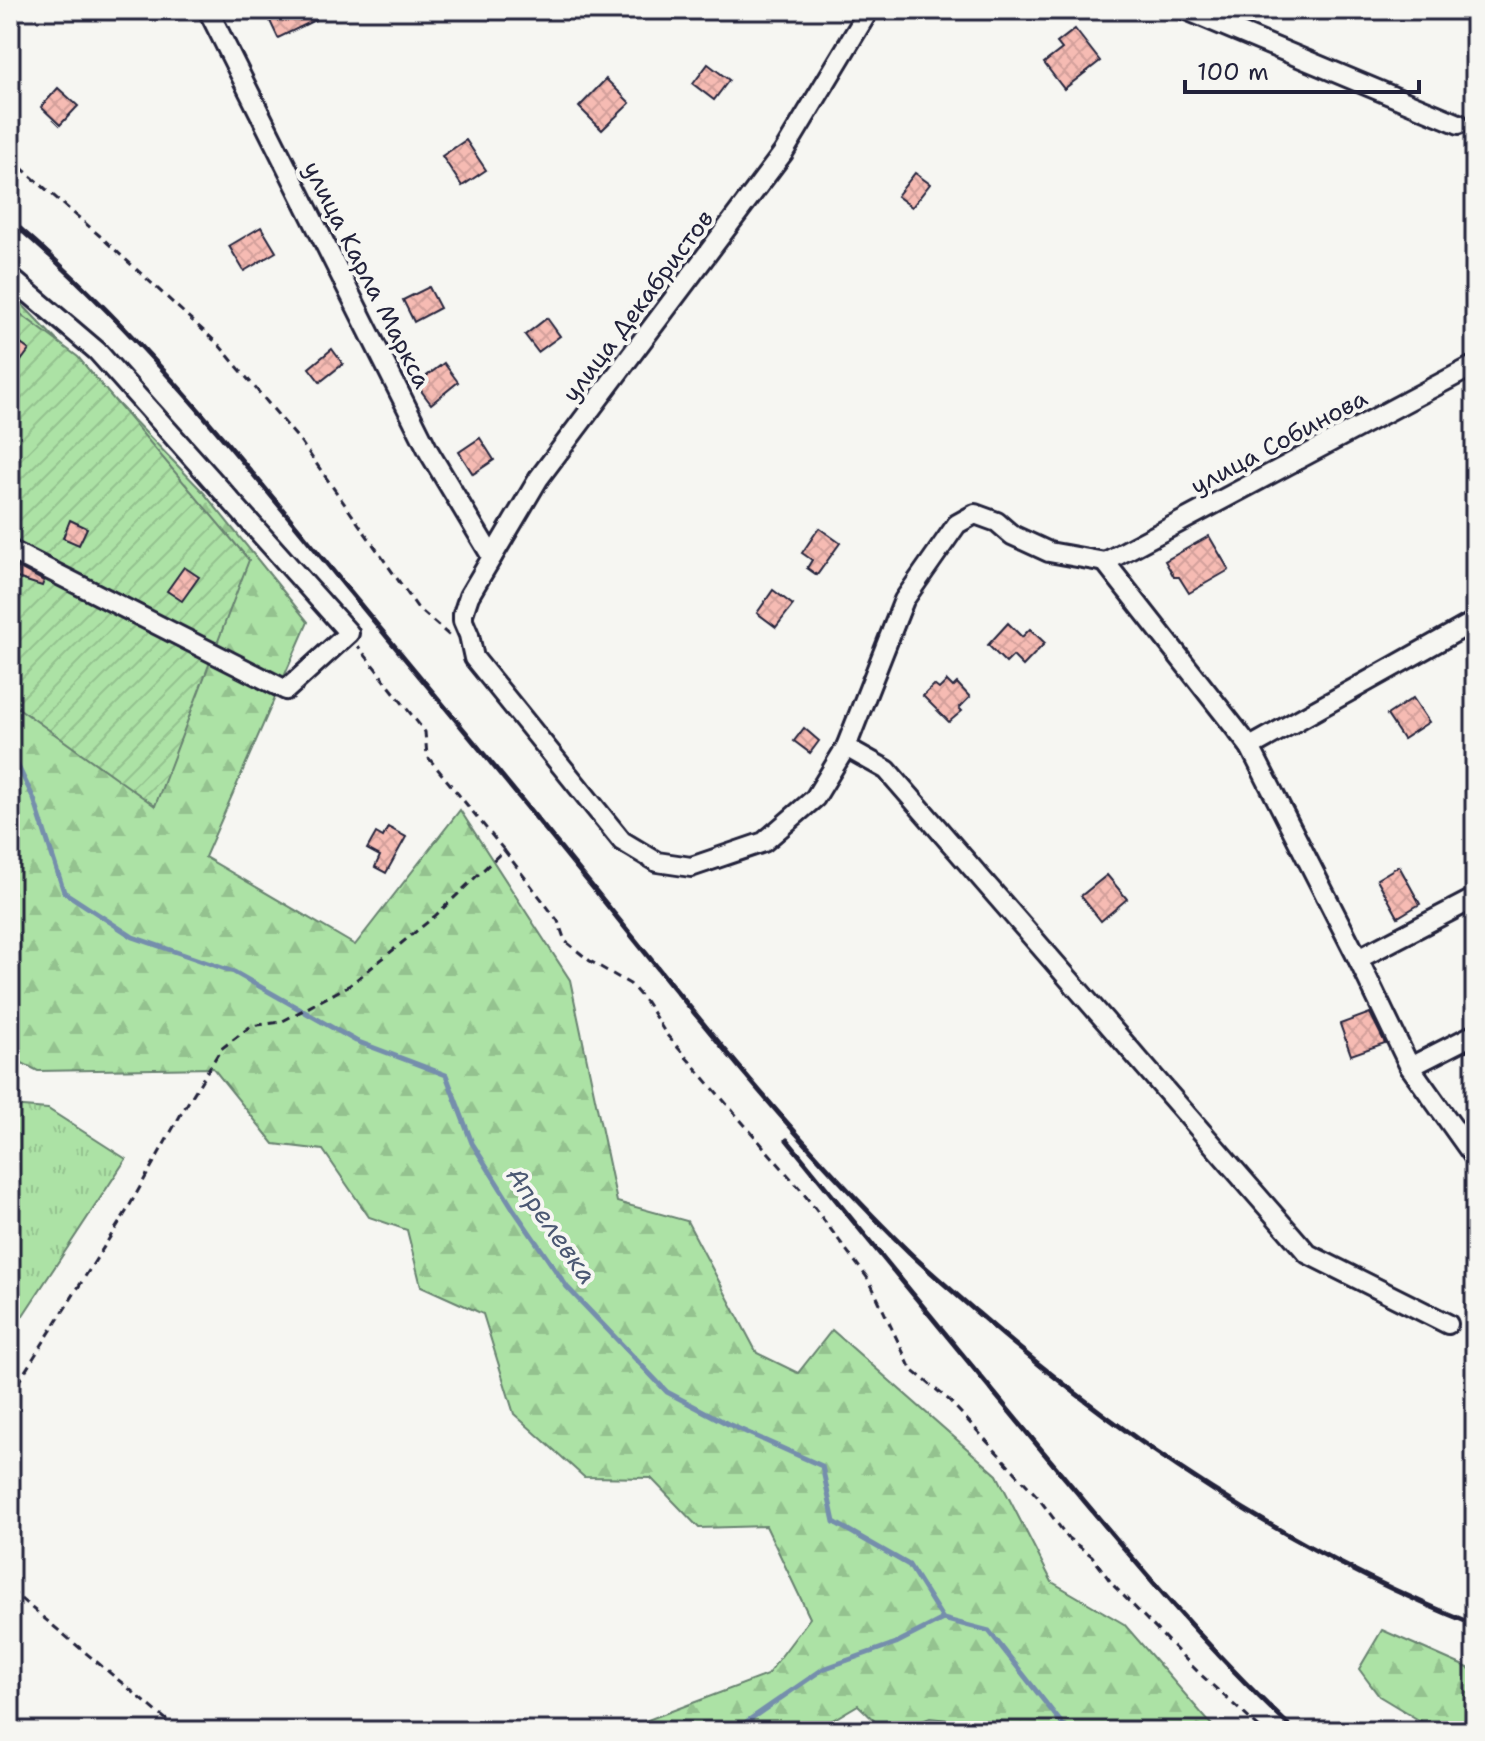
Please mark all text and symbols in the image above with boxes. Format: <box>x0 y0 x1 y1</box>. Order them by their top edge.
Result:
scale bar <box>1185 44 1419 94</box>
text: 100 m <box>1197 56 1269 88</box>
street label: улица Карла Маркса <box>296 156 438 394</box>
street label: улица Декабристов <box>555 203 721 409</box>
street label: улица Собинова <box>1185 382 1373 502</box>
water label: Апрелевка <box>499 1159 605 1291</box>

